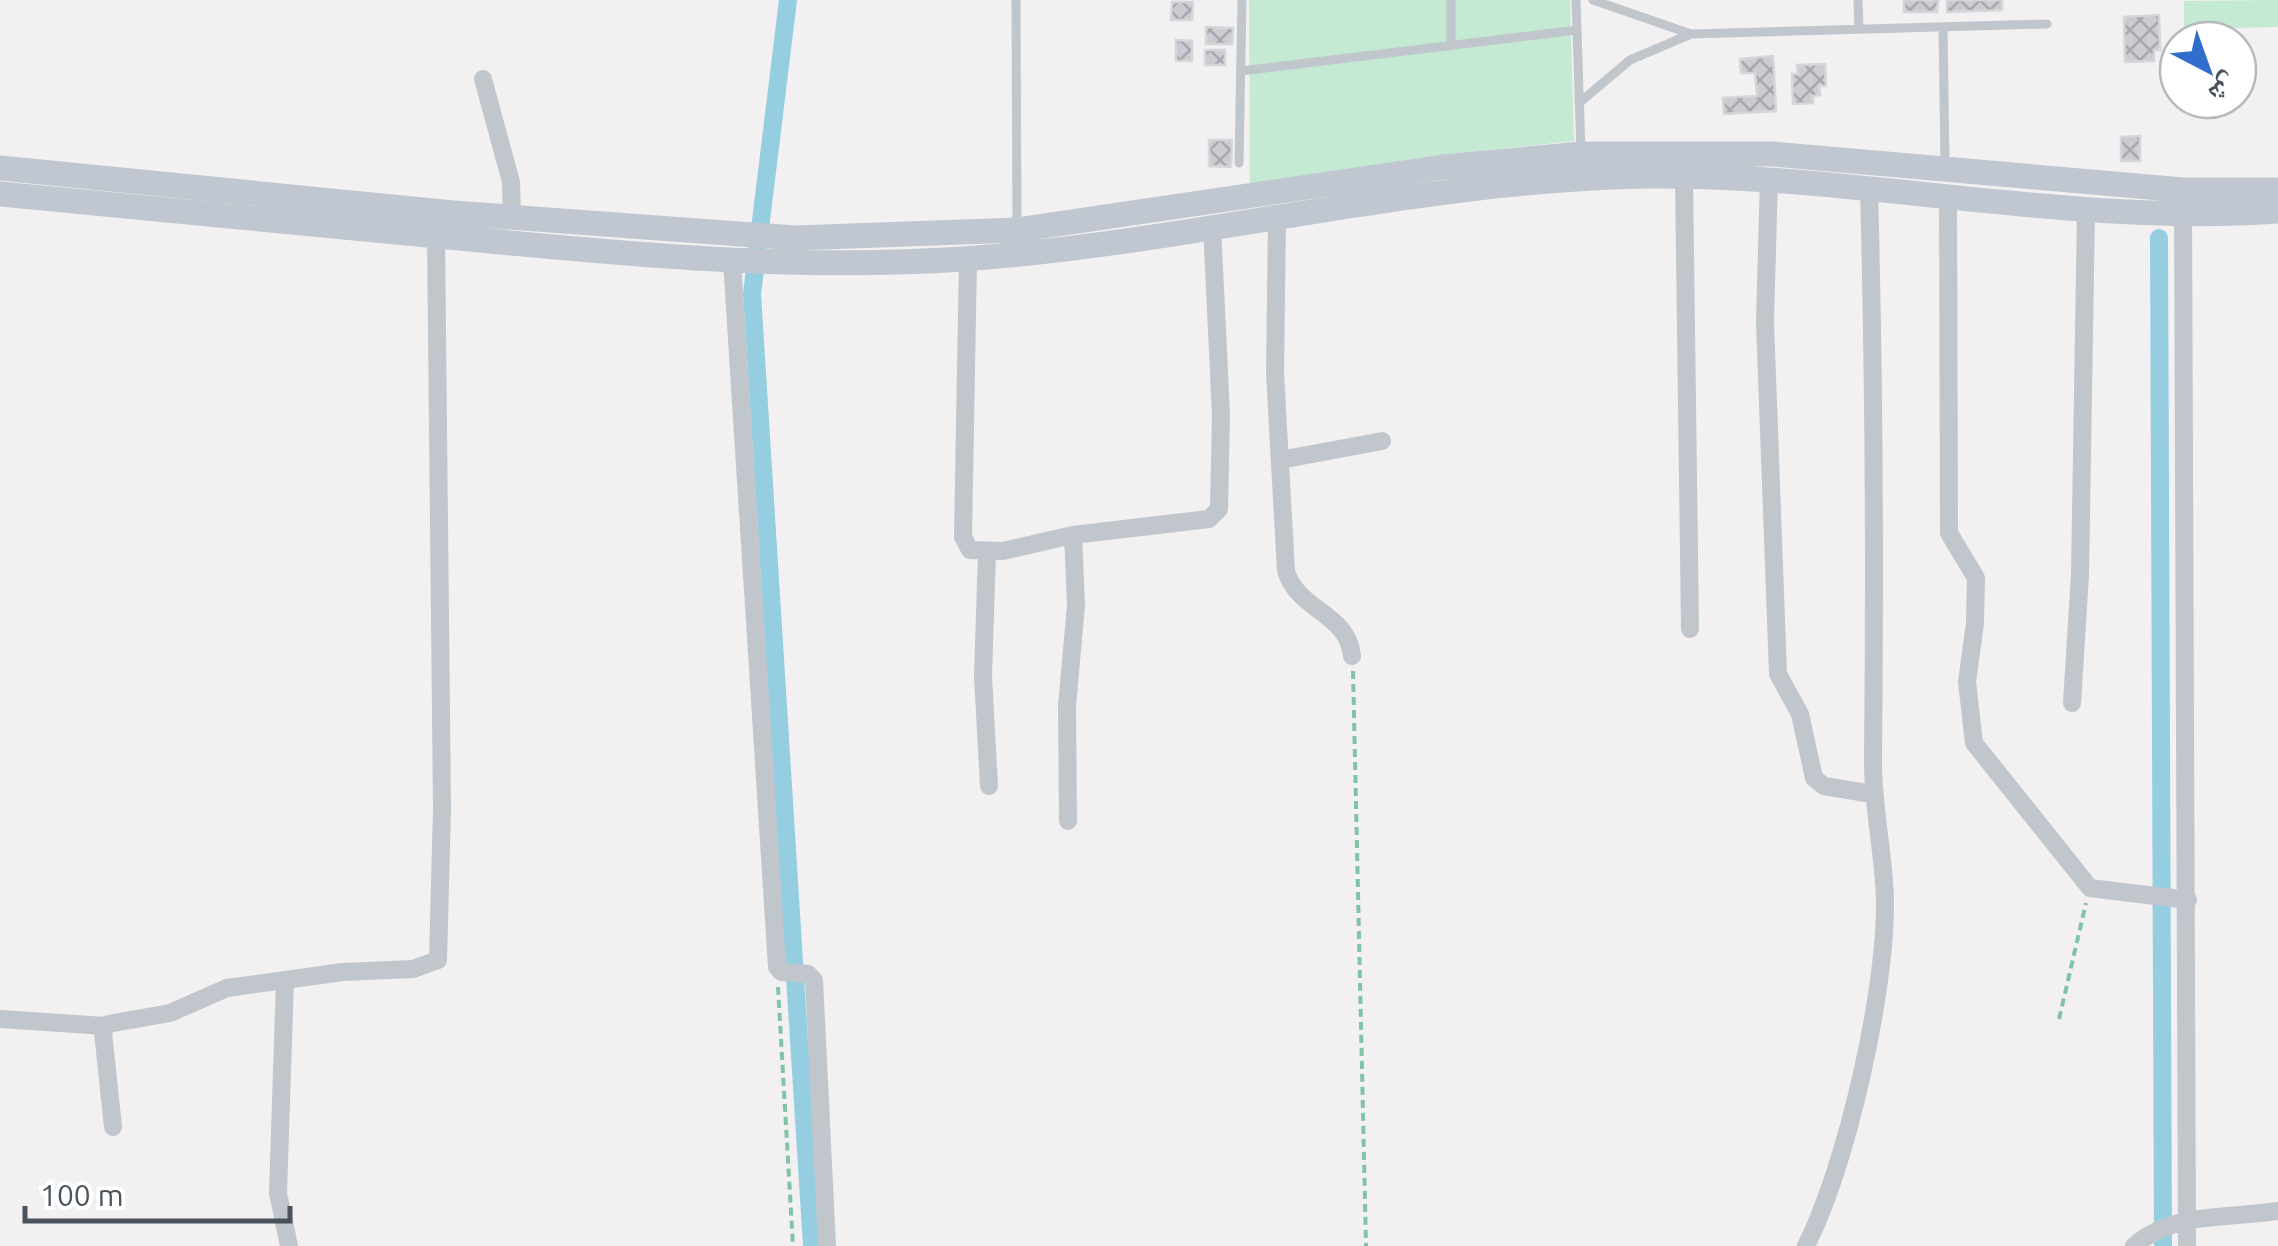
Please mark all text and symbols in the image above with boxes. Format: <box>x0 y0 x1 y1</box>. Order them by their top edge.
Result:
north arrow <box>2158 20 2258 120</box>
text: ش <box>2202 66 2246 111</box>
scale bar <box>25 1161 290 1223</box>
text: 100 m <box>40 1178 124 1212</box>

